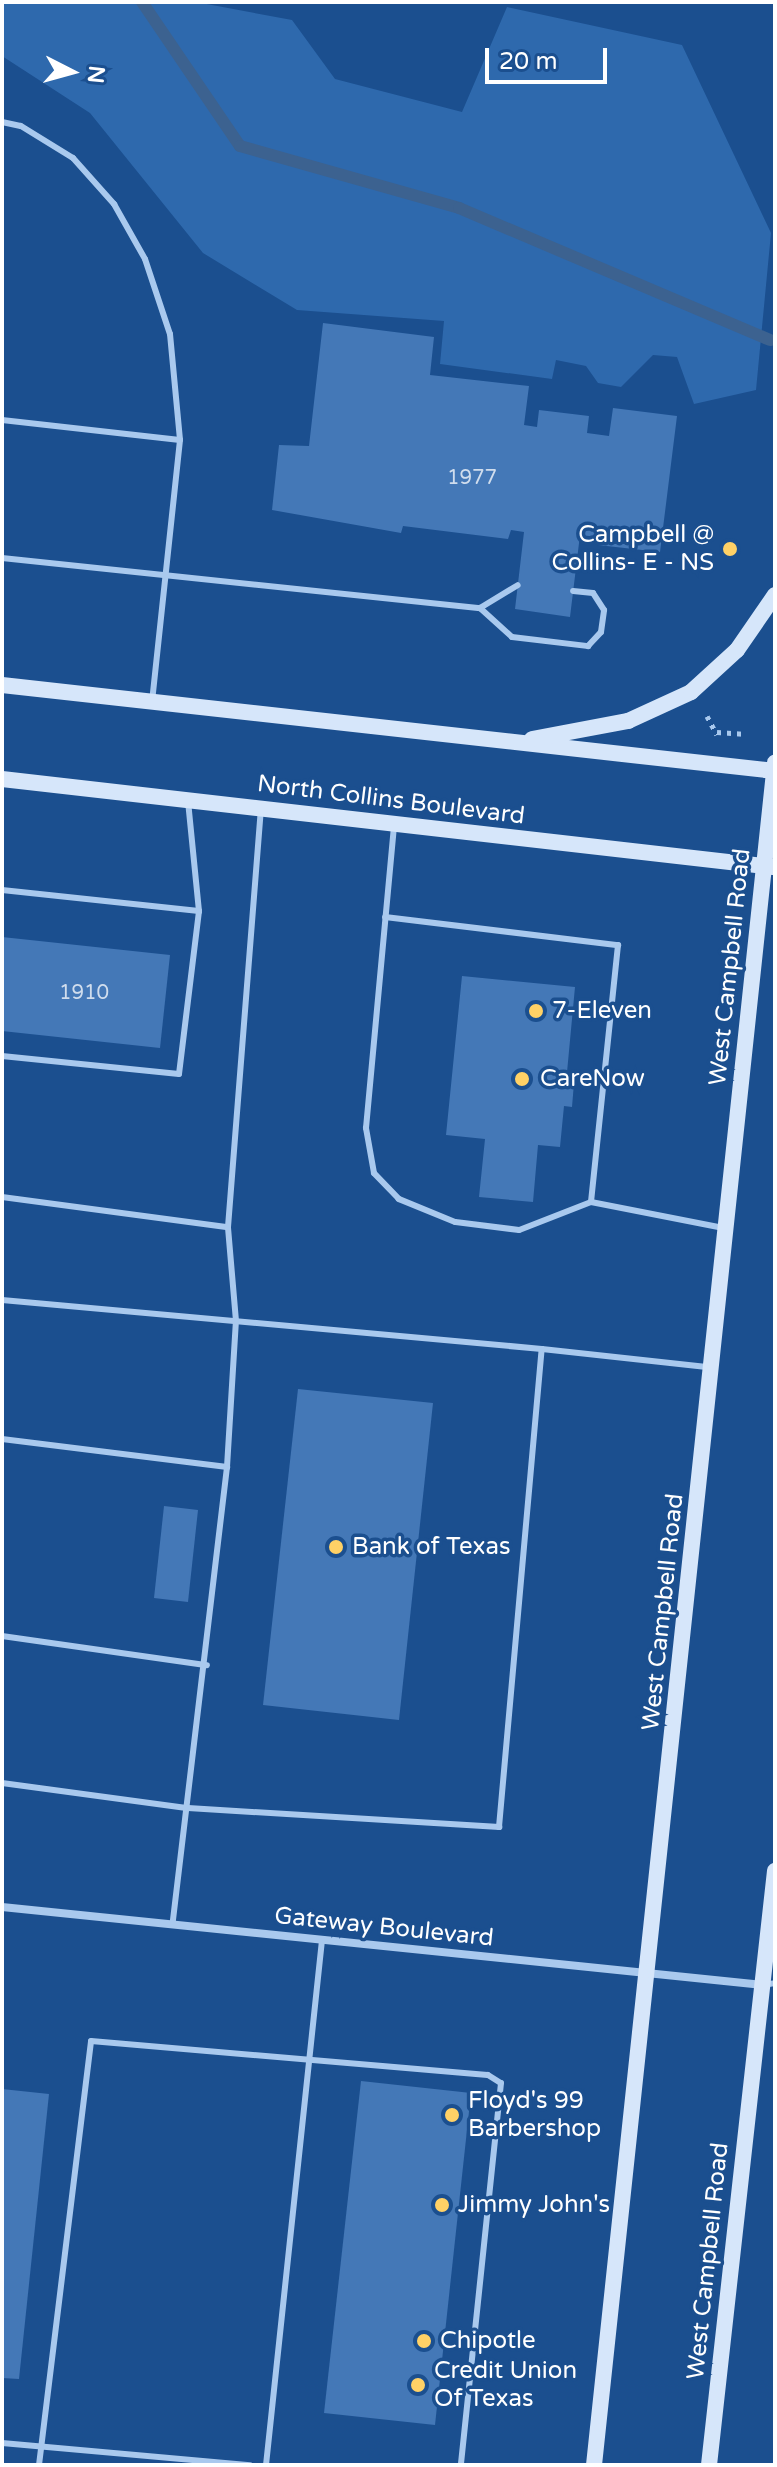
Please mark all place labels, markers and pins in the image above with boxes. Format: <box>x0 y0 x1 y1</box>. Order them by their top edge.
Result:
place label: Campbell @ Collins- E - NS <box>551 521 714 577</box>
marker: Campbell @ Collins- E - NS <box>721 540 739 558</box>
place label: 7-Eleven <box>552 997 652 1025</box>
marker: 7-Eleven <box>527 1002 545 1020</box>
place label: CareNow <box>540 1065 645 1093</box>
marker: CareNow <box>511 1068 533 1090</box>
place label: Bank of Texas <box>352 1533 510 1561</box>
marker: Bank of Texas <box>327 1538 345 1556</box>
place label: Floyd's 99 Barbershop <box>468 2087 601 2143</box>
marker: Floyd's 99 Barbershop <box>443 2106 461 2124</box>
place label: Jimmy John's <box>458 2191 610 2219</box>
marker: Jimmy John's <box>433 2196 451 2214</box>
place label: Chipotle <box>440 2327 536 2355</box>
marker: Chipotle <box>415 2332 433 2350</box>
place label: Credit Union Of Texas <box>434 2357 577 2413</box>
marker: Credit Union Of Texas <box>409 2376 427 2394</box>

